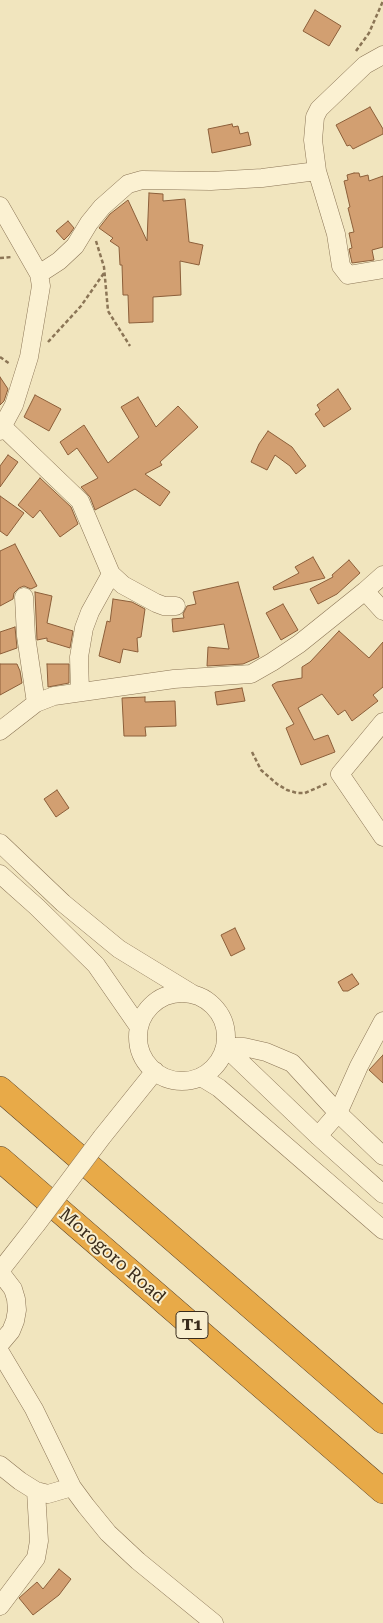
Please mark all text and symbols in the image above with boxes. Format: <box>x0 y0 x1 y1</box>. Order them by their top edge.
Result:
street label: Morogoro Road <box>54 1204 170 1308</box>
road number: T1 <box>176 1312 208 1338</box>

